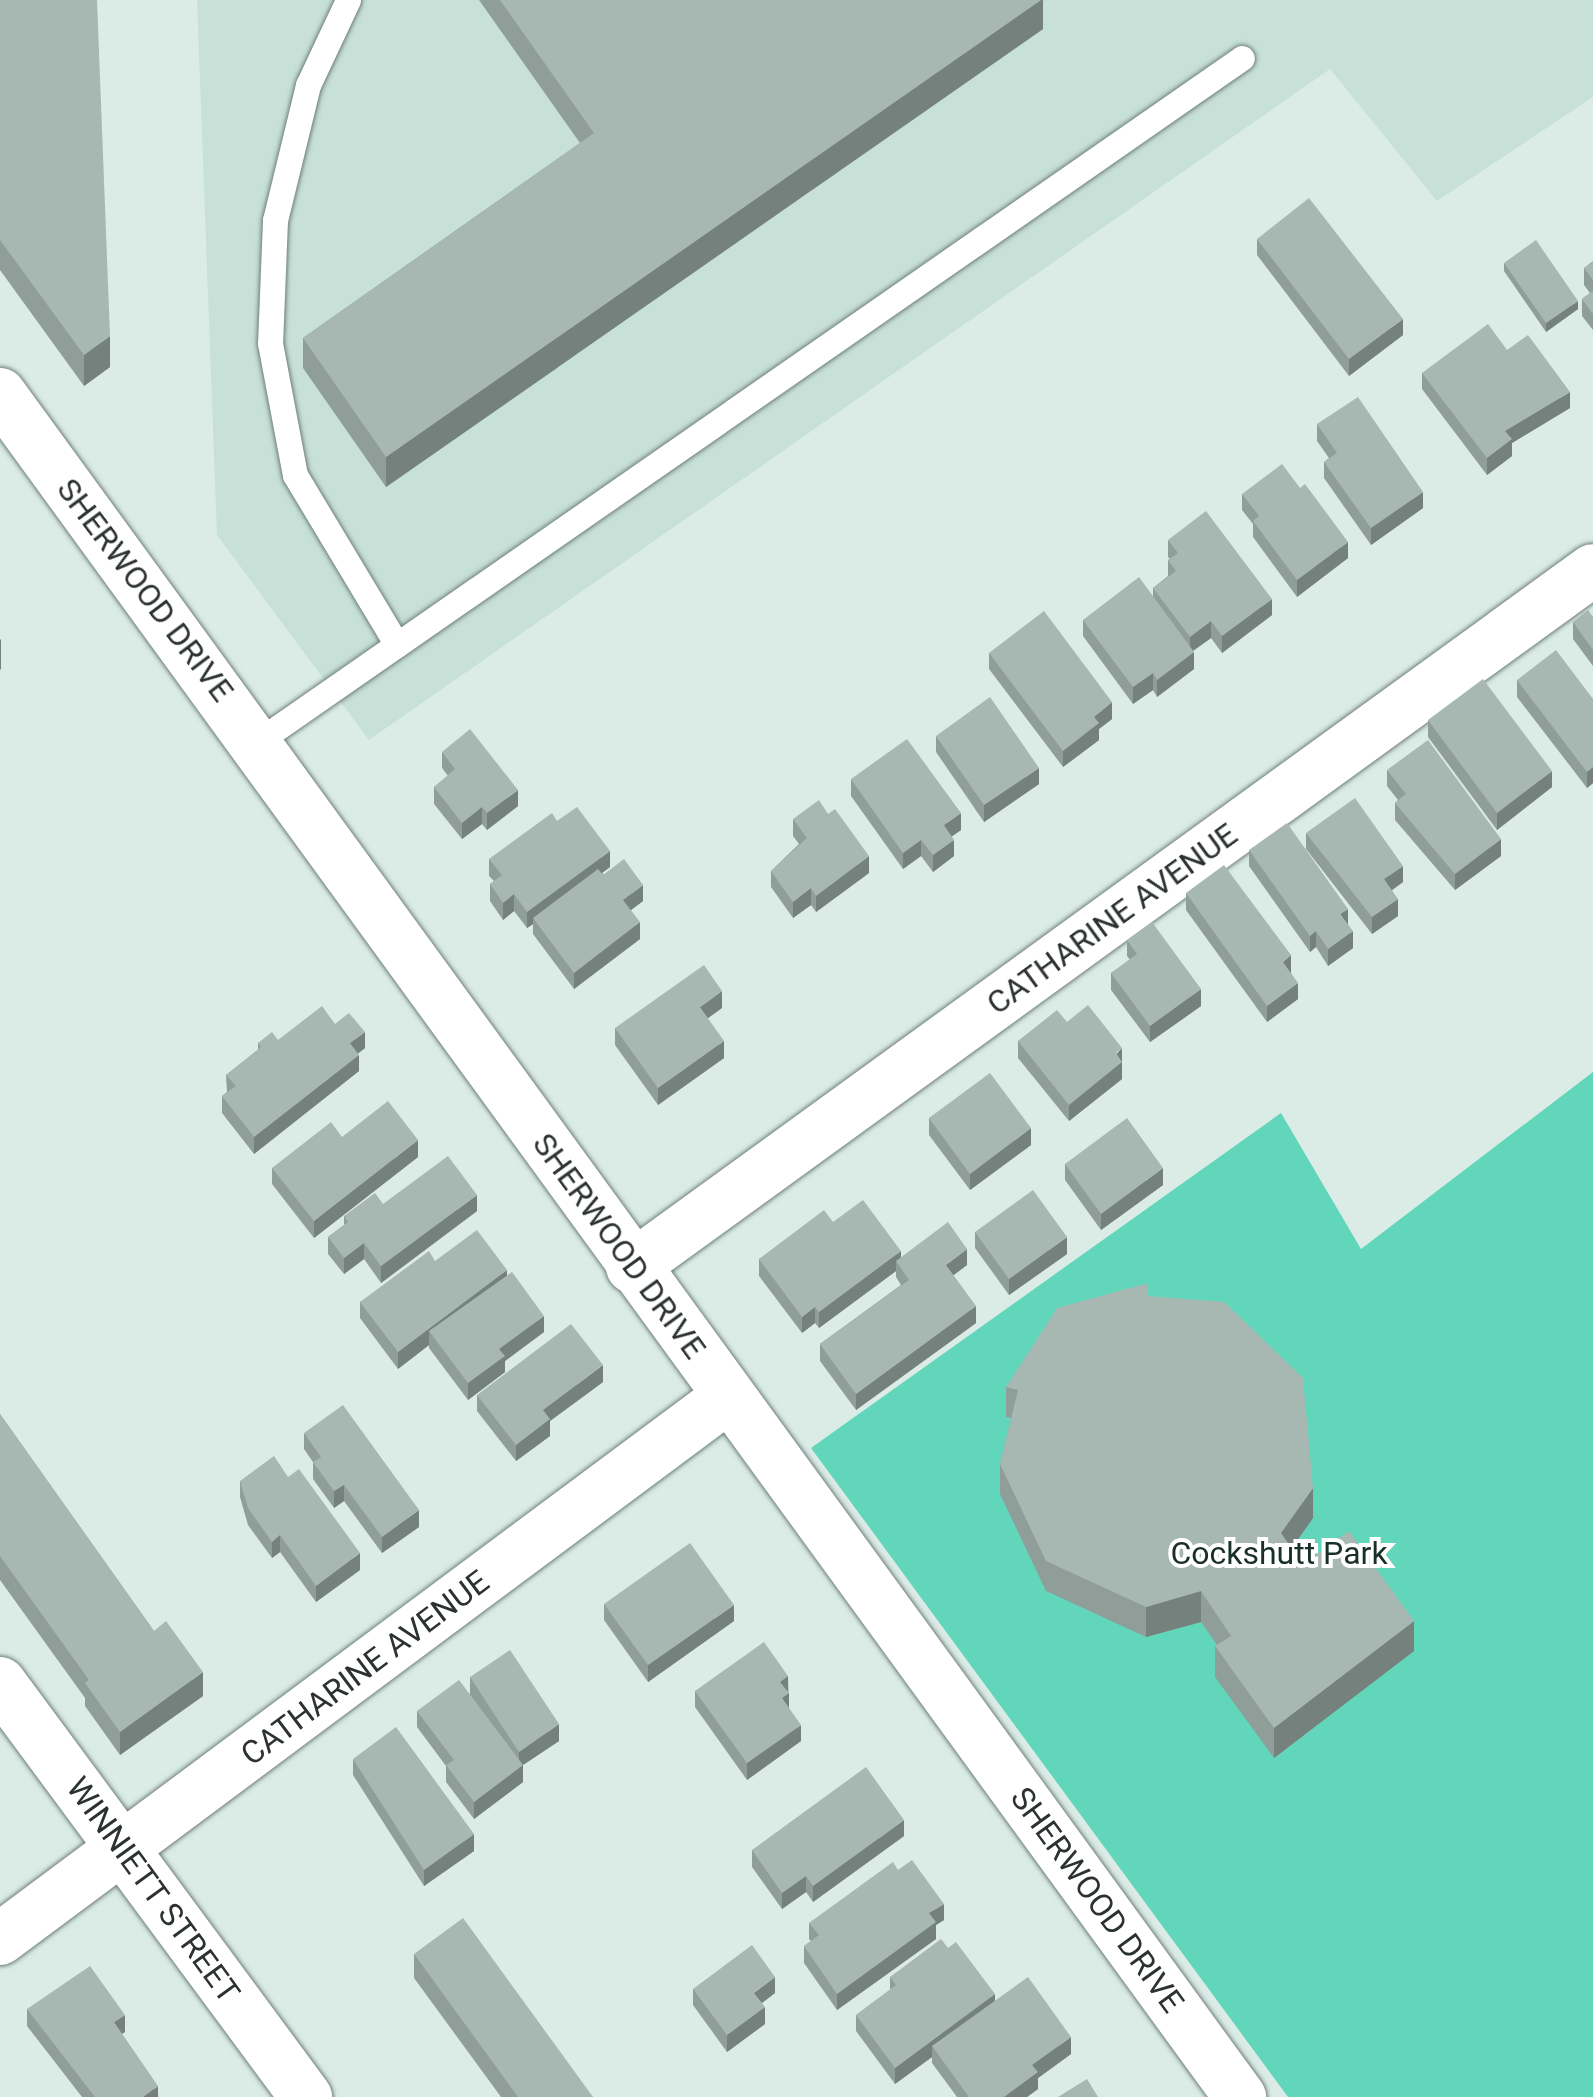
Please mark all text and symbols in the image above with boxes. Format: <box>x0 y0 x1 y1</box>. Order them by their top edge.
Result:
street label: SHERWOOD DRIVE <box>49 471 241 709</box>
street label: CATHARINE AVENUE <box>979 815 1245 1023</box>
street label: SHERWOOD DRIVE <box>524 1126 714 1366</box>
park label: Cockshutt Park <box>1170 1534 1388 1572</box>
street label: CATHARINE AVENUE <box>234 1562 496 1774</box>
street label: WINNIETT STREET <box>58 1770 248 2010</box>
street label: SHERWOOD DRIVE <box>1002 1780 1192 2020</box>

